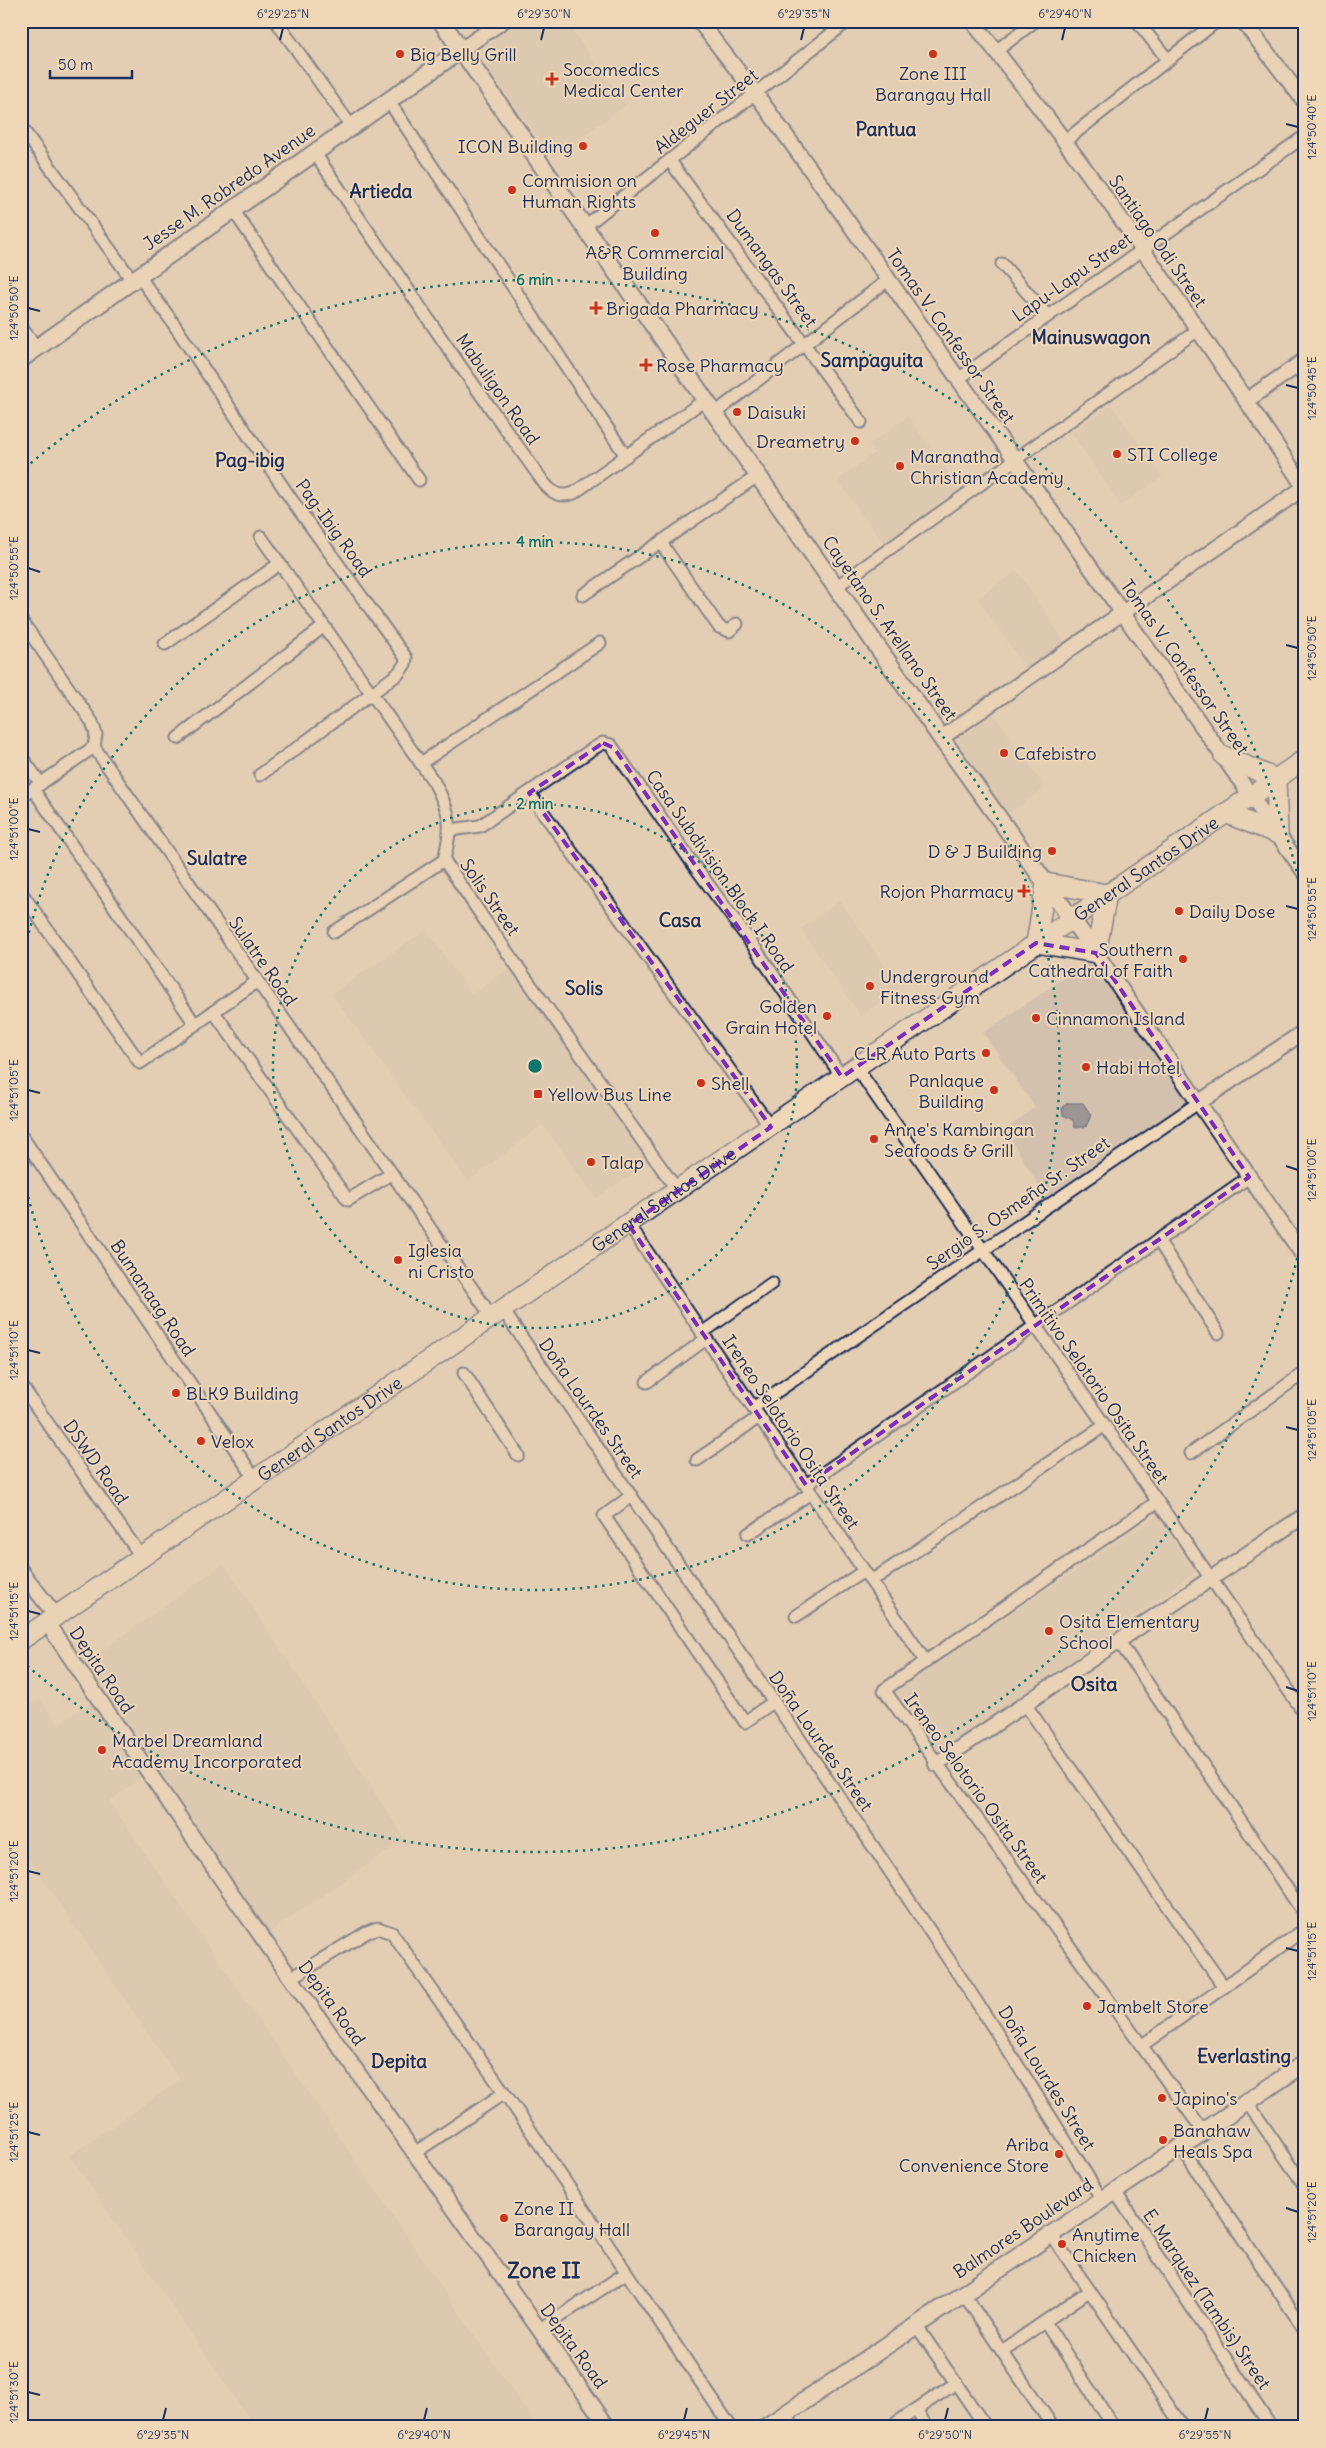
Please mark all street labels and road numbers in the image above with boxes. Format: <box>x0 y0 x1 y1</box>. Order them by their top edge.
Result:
street label: Aldeguer Street <box>649 63 763 159</box>
street label: Jesse M. Robredo Avenue <box>138 119 320 255</box>
street label: Santiago Odi Street <box>1104 170 1212 312</box>
street label: Dumangas Street <box>721 204 823 332</box>
street label: Lapu-Lapu Street <box>1008 227 1136 327</box>
street label: Tomas V. Confessor Street <box>882 244 1020 428</box>
street label: Mabuligon Road <box>451 329 545 449</box>
street label: Pag-Ibig Road <box>291 474 378 582</box>
street label: Cayetano S. Arellano Street <box>817 531 963 725</box>
street label: Tomas V. Confessor Street <box>1116 575 1254 759</box>
street label: Casa Subdivision Block I Road <box>642 765 798 977</box>
street label: General Santos Drive <box>1069 811 1223 926</box>
street label: Solis Street <box>455 854 525 940</box>
street label: Sulatre Road <box>224 912 302 1010</box>
street label: Sergio S. Osmeña Sr. Street <box>922 1131 1114 1275</box>
street label: General Santos Drive <box>587 1142 740 1257</box>
street label: Bumanaag Road <box>106 1235 201 1361</box>
street label: Primitivo Selotorio Osita Street <box>1014 1274 1174 1488</box>
street label: Ireneo Selotorio Osita Street <box>717 1331 865 1533</box>
street label: Doña Lourdes Street <box>534 1333 648 1483</box>
street label: General Santos Drive <box>253 1371 406 1486</box>
street label: DSWD Road <box>58 1415 134 1509</box>
street label: Depita Road <box>65 1622 140 1718</box>
street label: Doña Lourdes Street <box>764 1666 878 1816</box>
street label: Ireneo Selotorio Osita Street <box>899 1689 1053 1887</box>
street label: Depita Road <box>293 1956 371 2050</box>
street label: Doña Lourdes Street <box>993 2002 1101 2154</box>
street label: Balmores Boulevard <box>949 2172 1098 2283</box>
street label: E. Marquez (Tambis) Street <box>1138 2204 1276 2394</box>
street label: Depita Road <box>535 2299 613 2393</box>

